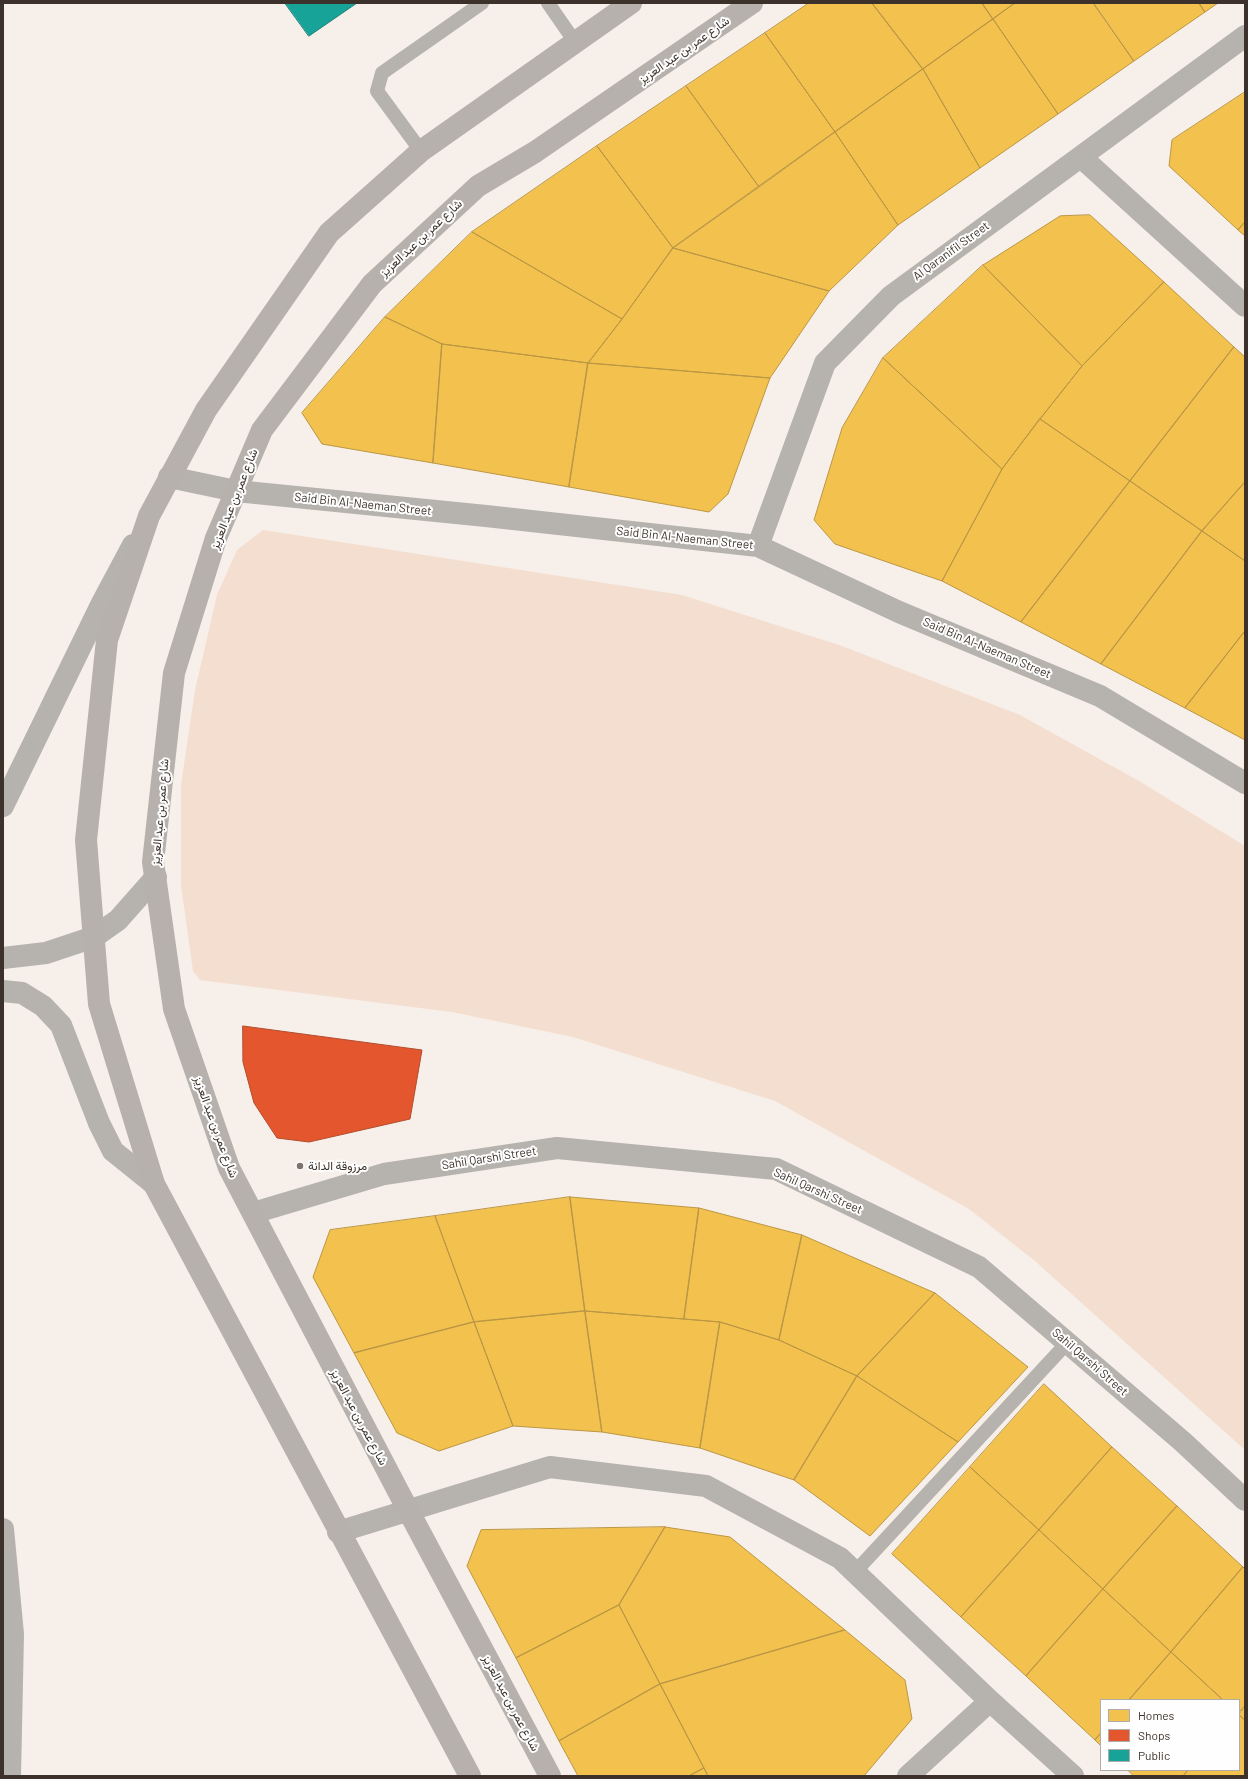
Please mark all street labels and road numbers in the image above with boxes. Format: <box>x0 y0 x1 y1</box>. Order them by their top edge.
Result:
street label: شارع عمر بن عبد العزيز <box>636 13 732 87</box>
street label: شارع عمر بن عبد العزيز <box>377 196 465 280</box>
street label: Al Qaranifil Street <box>910 219 992 283</box>
street label: شارع عمر بن عبد العزيز <box>207 447 261 551</box>
street label: Said Bin Al-Naeman Street <box>294 490 432 518</box>
street label: Said Bin Al-Naeman Street <box>616 524 754 552</box>
street label: Said Bin Al-Naeman Street <box>921 614 1053 682</box>
street label: شارع عمر بن عبد العزيز <box>148 758 172 866</box>
street label: شارع عمر بن عبد العزيز <box>191 1074 241 1180</box>
street label: Sahil Qarshi Street <box>441 1143 537 1173</box>
street label: Sahil Qarshi Street <box>771 1165 865 1217</box>
street label: Sahil Qarshi Street <box>1049 1325 1131 1399</box>
street label: شارع عمر بن عبد العزيز <box>328 1366 390 1468</box>
street label: شارع عمر بن عبد العزيز <box>480 1652 542 1754</box>

